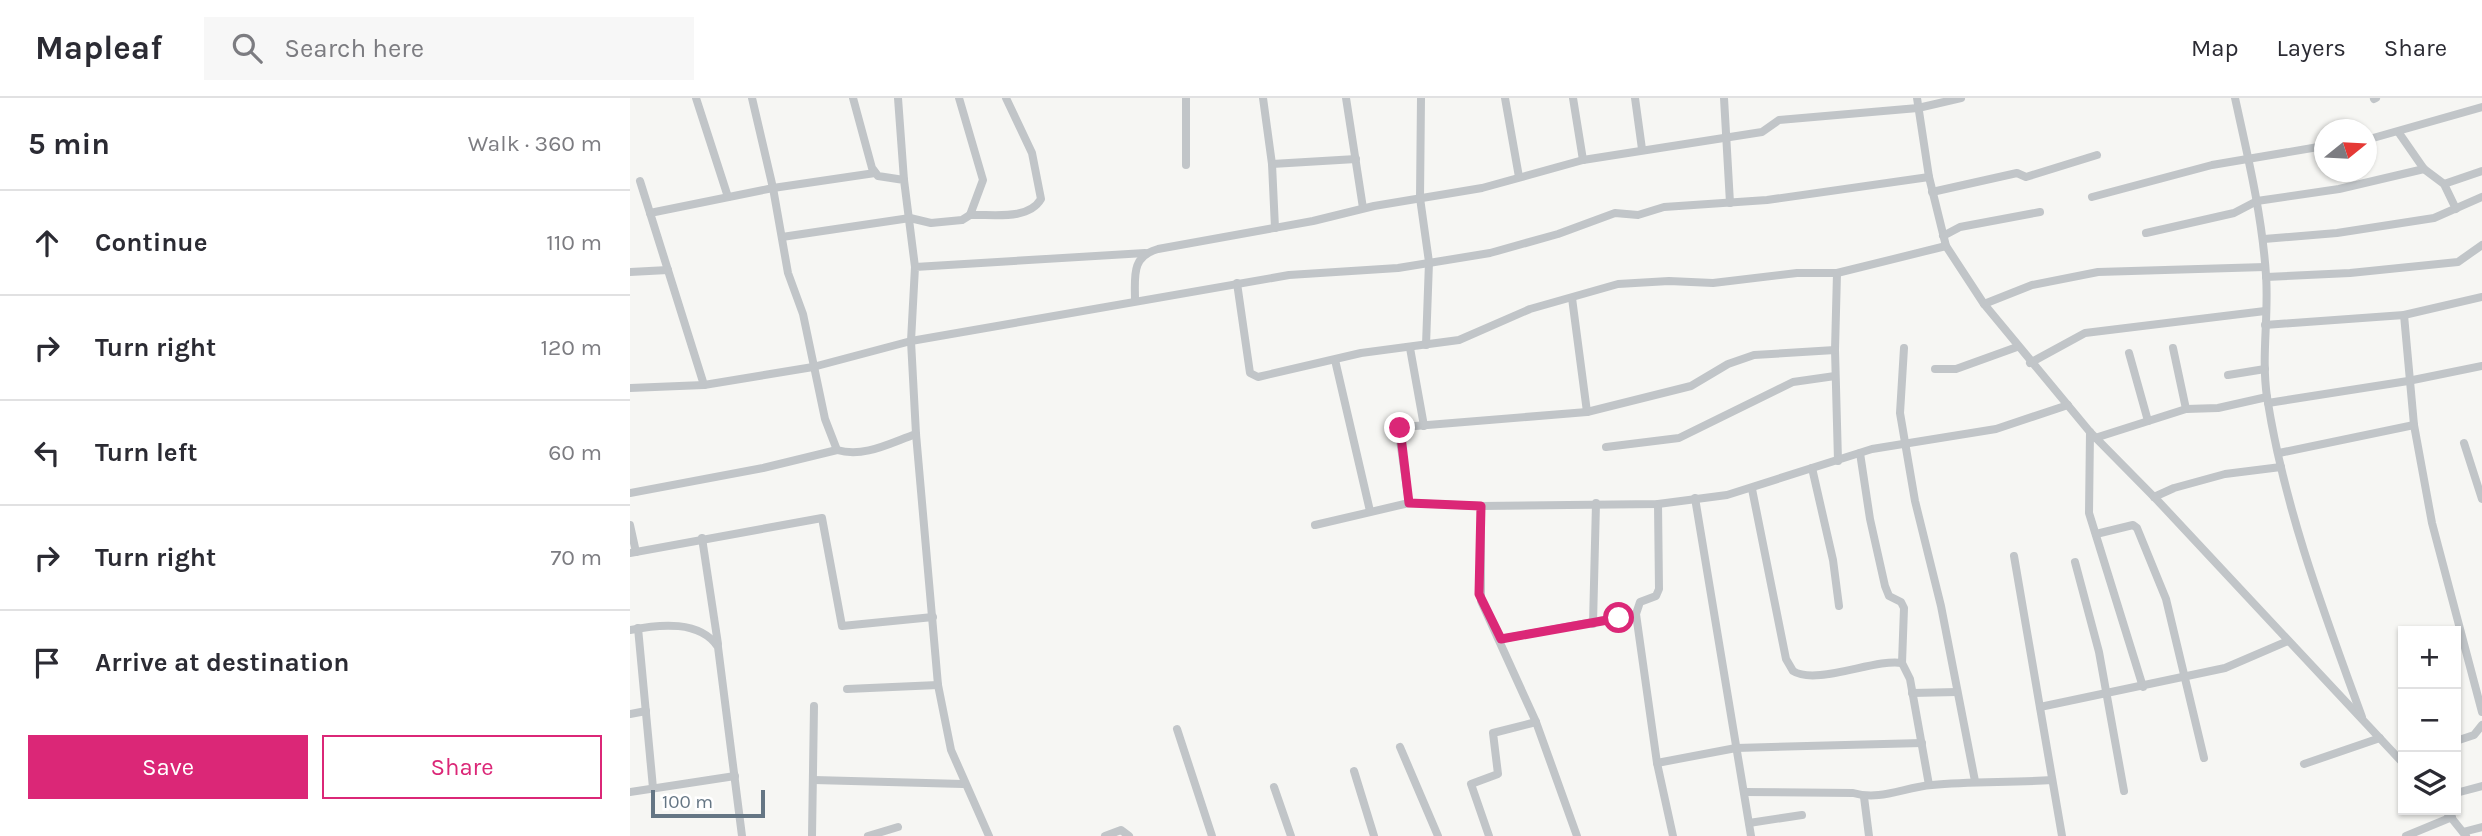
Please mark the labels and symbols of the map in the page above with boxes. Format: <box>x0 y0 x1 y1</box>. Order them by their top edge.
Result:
north arrow <box>2314 119 2377 182</box>
route end <box>1384 412 1415 443</box>
route start <box>1603 602 1634 633</box>
scale bar <box>651 787 765 819</box>

